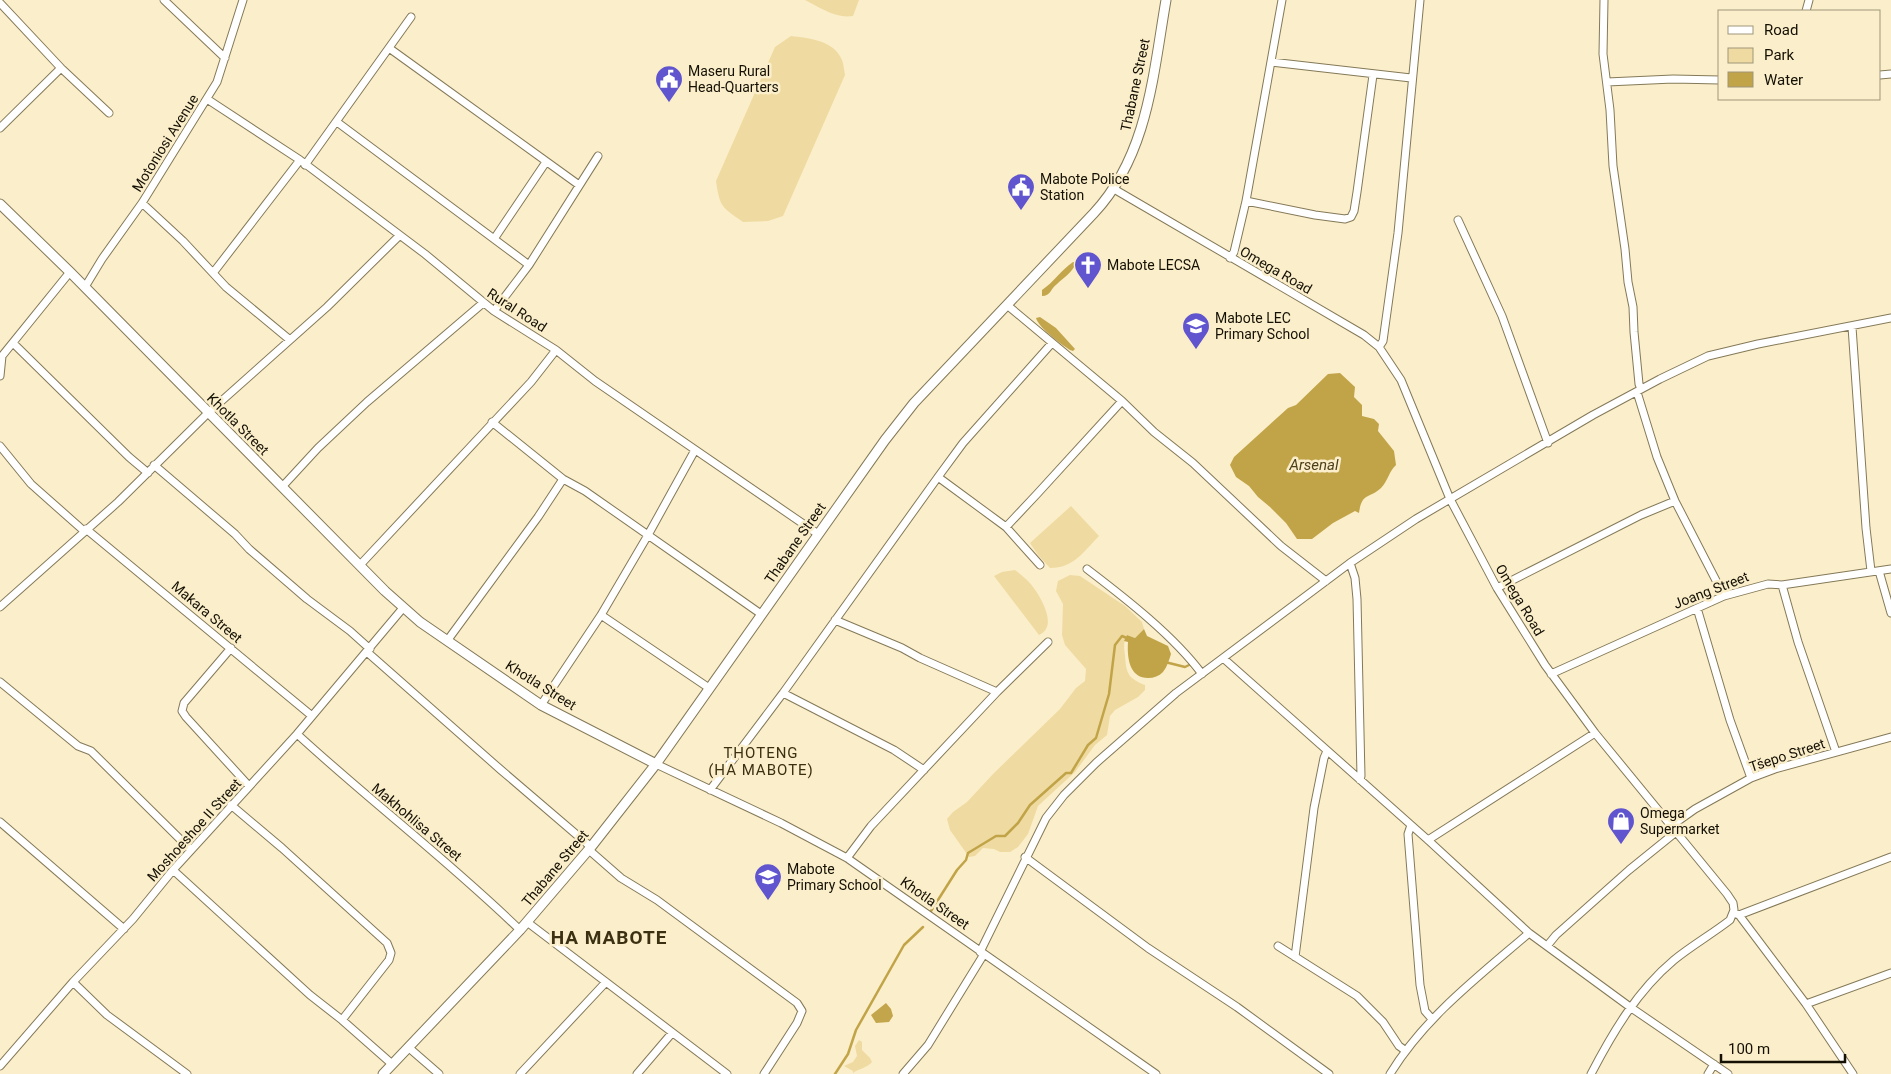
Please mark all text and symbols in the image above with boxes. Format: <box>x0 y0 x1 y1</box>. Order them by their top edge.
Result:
legend <box>1718 10 1881 100</box>
text: Road <box>1764 21 1798 39</box>
street label: Thabane Street <box>1117 37 1153 133</box>
text: Park <box>1764 46 1795 64</box>
place label: Maseru Rural Head-Quarters <box>688 63 779 95</box>
public building icon: Maseru Rural Head-Quarters <box>654 64 684 103</box>
text: Water <box>1764 71 1803 89</box>
street label: Motoniosi Avenue <box>129 91 201 195</box>
place label: Mabote Police Station <box>1040 171 1129 203</box>
public building icon: Mabote Police Station <box>1006 172 1036 211</box>
street label: Omega Road <box>1237 243 1315 297</box>
church icon: Mabote LECSA <box>1073 250 1103 289</box>
place label: Mabote LECSA <box>1107 257 1200 273</box>
street label: Rural Road <box>484 285 550 335</box>
place label: Mabote LEC Primary School <box>1215 310 1310 342</box>
school or university icon: Mabote LEC Primary School <box>1181 311 1211 350</box>
street label: Khotla Street <box>204 390 272 458</box>
water label: Arsenal <box>1288 456 1339 474</box>
street label: Thabane Street <box>761 499 829 586</box>
street label: Omega Road <box>1492 561 1548 639</box>
street label: Joang Street <box>1671 568 1751 612</box>
street label: Makara Street <box>169 578 246 646</box>
street label: Khotla Street <box>503 657 580 713</box>
street label: Tšepo Street <box>1747 735 1827 775</box>
district label: THOTENG (HA MABOTE) <box>708 744 814 779</box>
street label: Moshoeshoe II Street <box>144 775 245 885</box>
street label: Makhohlisa Street <box>369 780 466 865</box>
place label: Omega Supermarket <box>1640 805 1720 837</box>
shop icon: Omega Supermarket <box>1606 806 1636 845</box>
street label: Thabane Street <box>518 826 592 909</box>
place label: Mabote Primary School <box>787 861 882 893</box>
school or university icon: Mabote Primary School <box>753 862 783 901</box>
street label: Khotla Street <box>897 873 973 933</box>
district label: HA MABOTE <box>551 926 667 949</box>
scale bar <box>1721 1032 1845 1064</box>
text: 100 m <box>1728 1040 1770 1058</box>

